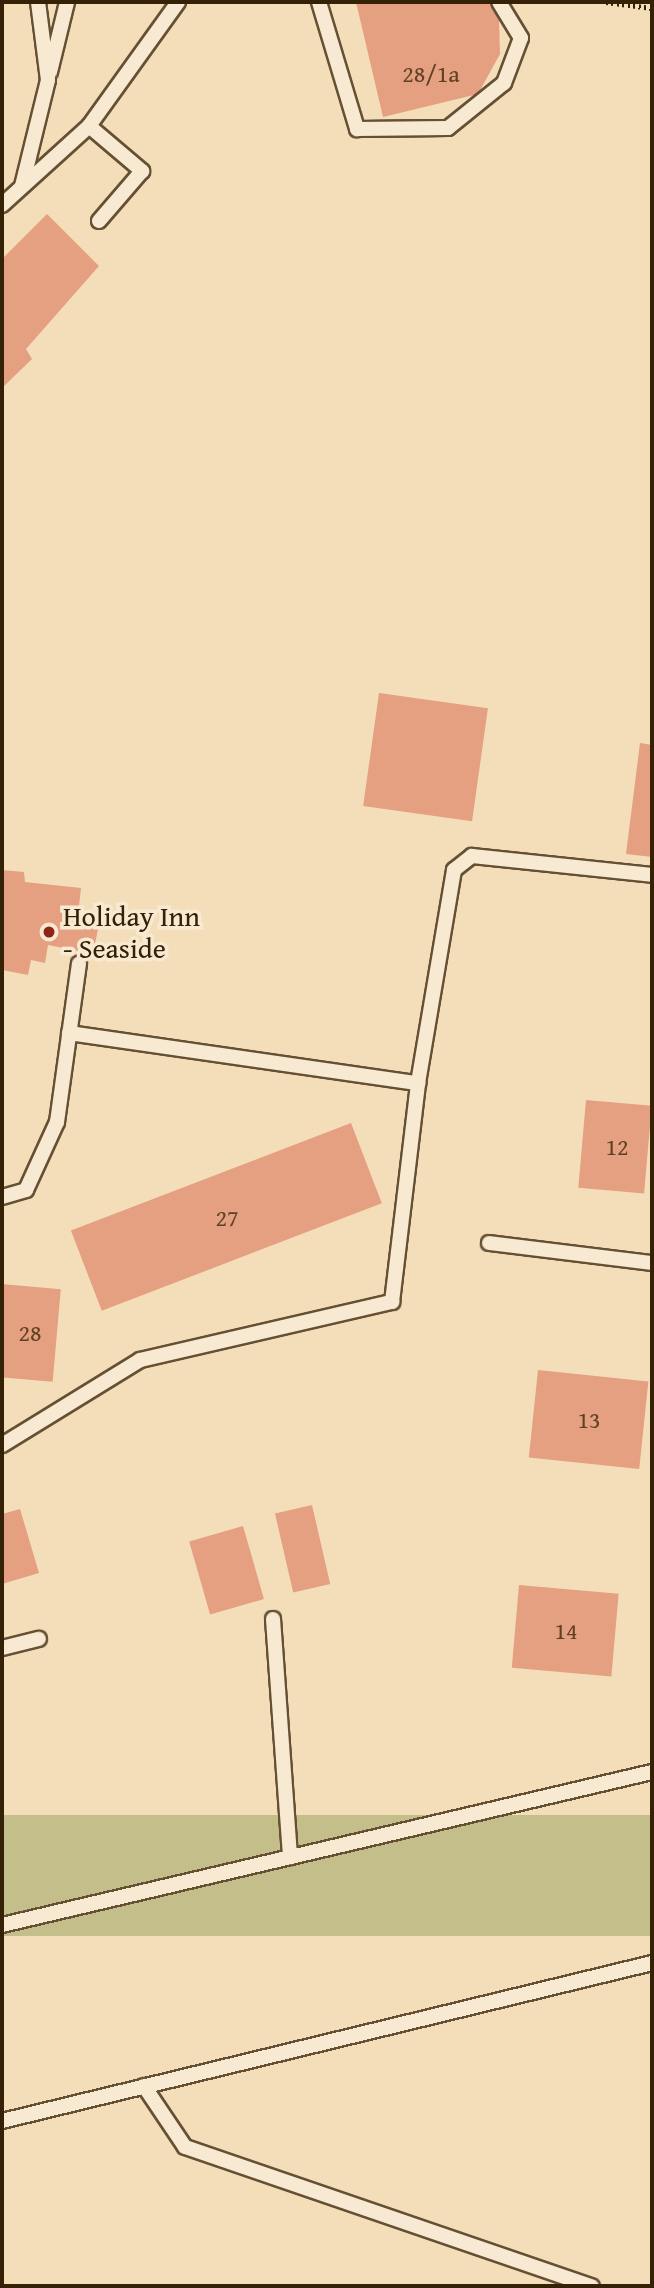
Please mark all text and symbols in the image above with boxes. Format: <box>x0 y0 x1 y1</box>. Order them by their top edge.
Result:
house number: 28/1а <box>402 60 460 88</box>
place label: Holiday Inn - Seaside <box>63 899 200 965</box>
marker: Holiday Inn - Seaside <box>41 924 57 940</box>
house number: 12 <box>605 1133 629 1161</box>
house number: 27 <box>215 1204 239 1232</box>
house number: 28 <box>18 1319 42 1347</box>
house number: 13 <box>577 1406 601 1434</box>
house number: 14 <box>554 1617 578 1645</box>

